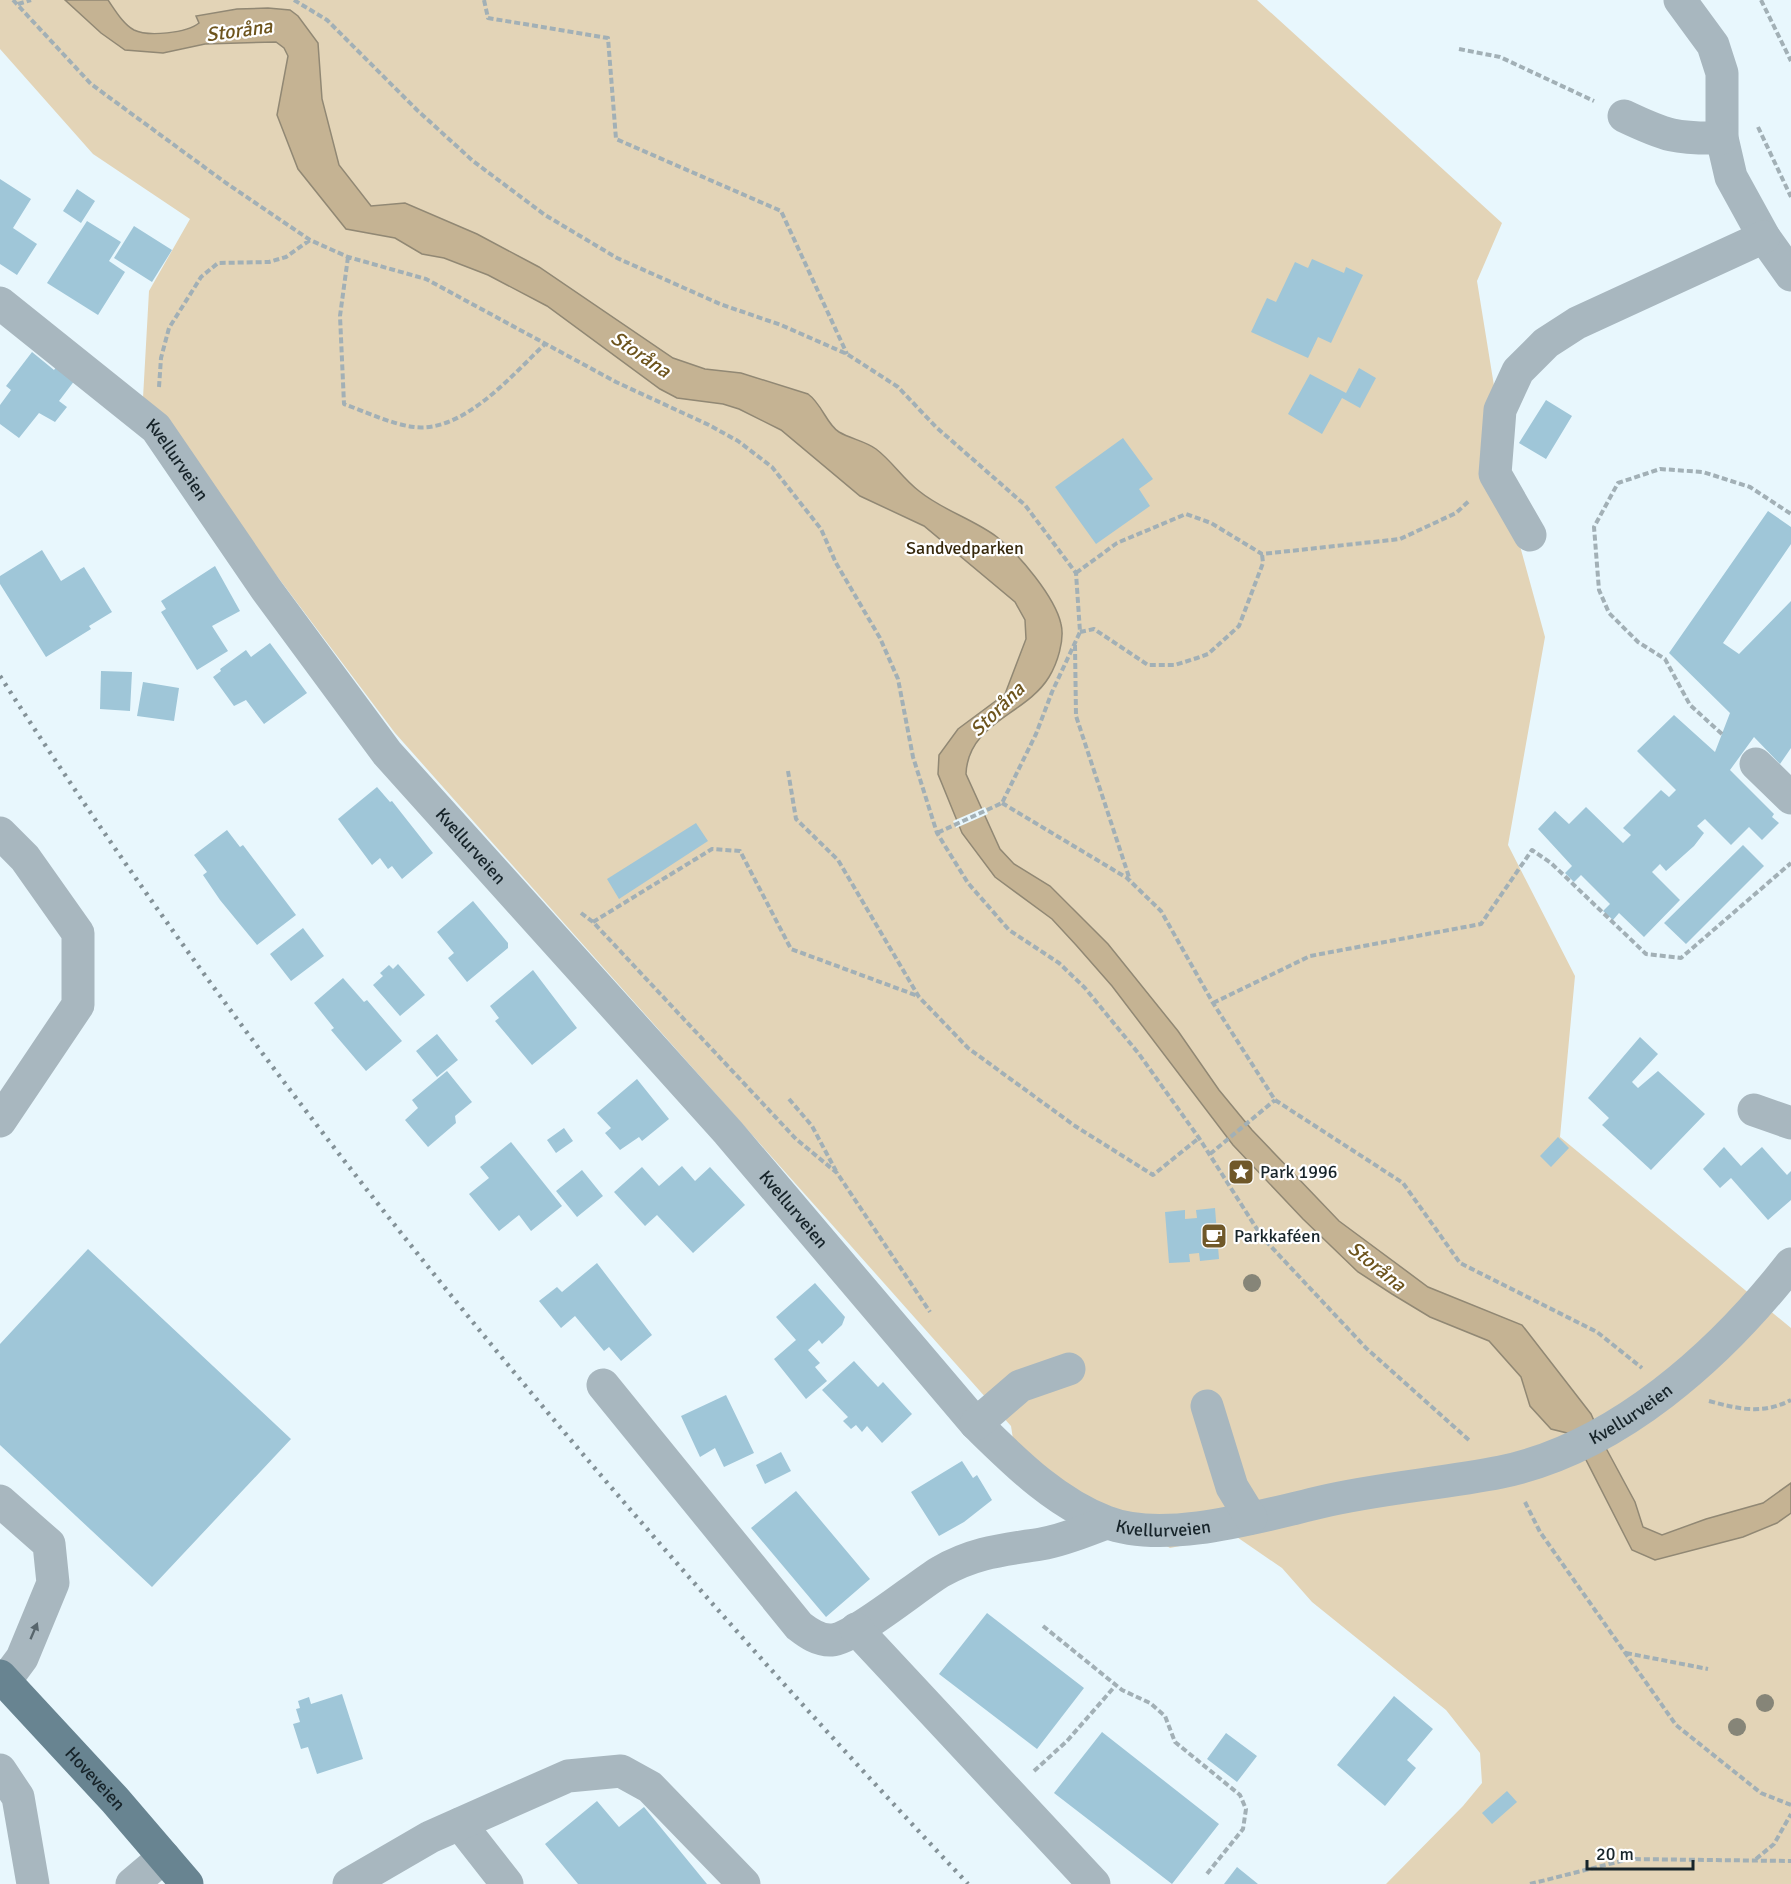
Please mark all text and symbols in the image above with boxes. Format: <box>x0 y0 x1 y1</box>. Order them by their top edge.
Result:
water label: Storåna <box>204 13 275 48</box>
water label: Storåna <box>606 325 676 384</box>
street label: Kvellurveien <box>142 413 213 505</box>
park label: Sandvedparken <box>906 537 1024 559</box>
water label: Storåna <box>965 676 1030 742</box>
street label: Kvellurveien <box>431 803 511 889</box>
place icon: Park 1996 <box>1226 1157 1256 1187</box>
place label: Park 1996 <box>1260 1161 1337 1183</box>
street label: Kvellurveien <box>754 1166 833 1253</box>
cafe icon: Parkkaféen <box>1199 1221 1229 1251</box>
place label: Parkkaféen <box>1234 1225 1320 1247</box>
water label: Storåna <box>1343 1236 1411 1298</box>
street label: Kvellurveien <box>1585 1379 1677 1449</box>
street label: Kvellurveien <box>1114 1515 1212 1542</box>
one-way arrow <box>30 1622 39 1640</box>
street label: Hoveveien <box>60 1742 130 1815</box>
scale bar <box>1587 1833 1694 1871</box>
text: 20 m <box>1596 1843 1634 1865</box>

